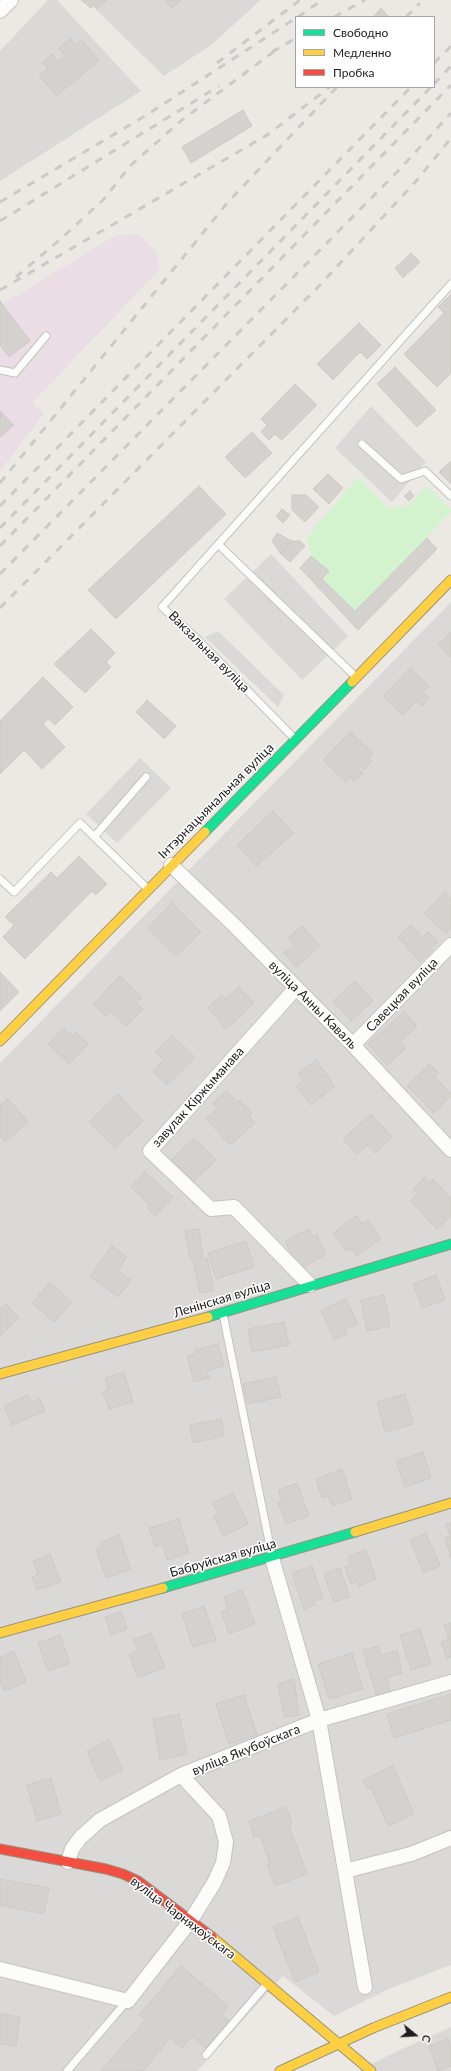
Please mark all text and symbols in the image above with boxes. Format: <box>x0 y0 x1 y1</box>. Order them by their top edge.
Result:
legend <box>295 16 435 88</box>
text: Свободно <box>333 25 388 40</box>
text: Медленно <box>333 45 391 60</box>
text: Пробка <box>333 65 374 80</box>
street label: Вакзальная вуліца <box>165 608 253 696</box>
street label: Інтэрнацыянальная вуліца <box>155 740 277 862</box>
street label: Савецкая вуліца <box>363 955 441 1035</box>
street label: вуліца Анны Каваль <box>266 958 360 1052</box>
street label: завулак Кіржыманава <box>149 1044 247 1150</box>
street label: Ленінская вуліца <box>172 1277 272 1321</box>
street label: Бабруйская вуліца <box>168 1535 278 1581</box>
street label: вуліца Якубоўскага <box>190 1721 302 1779</box>
street label: вуліца Чарняхоўскага <box>127 1873 239 1963</box>
north arrow <box>395 2015 435 2055</box>
text: С <box>420 2033 434 2044</box>

